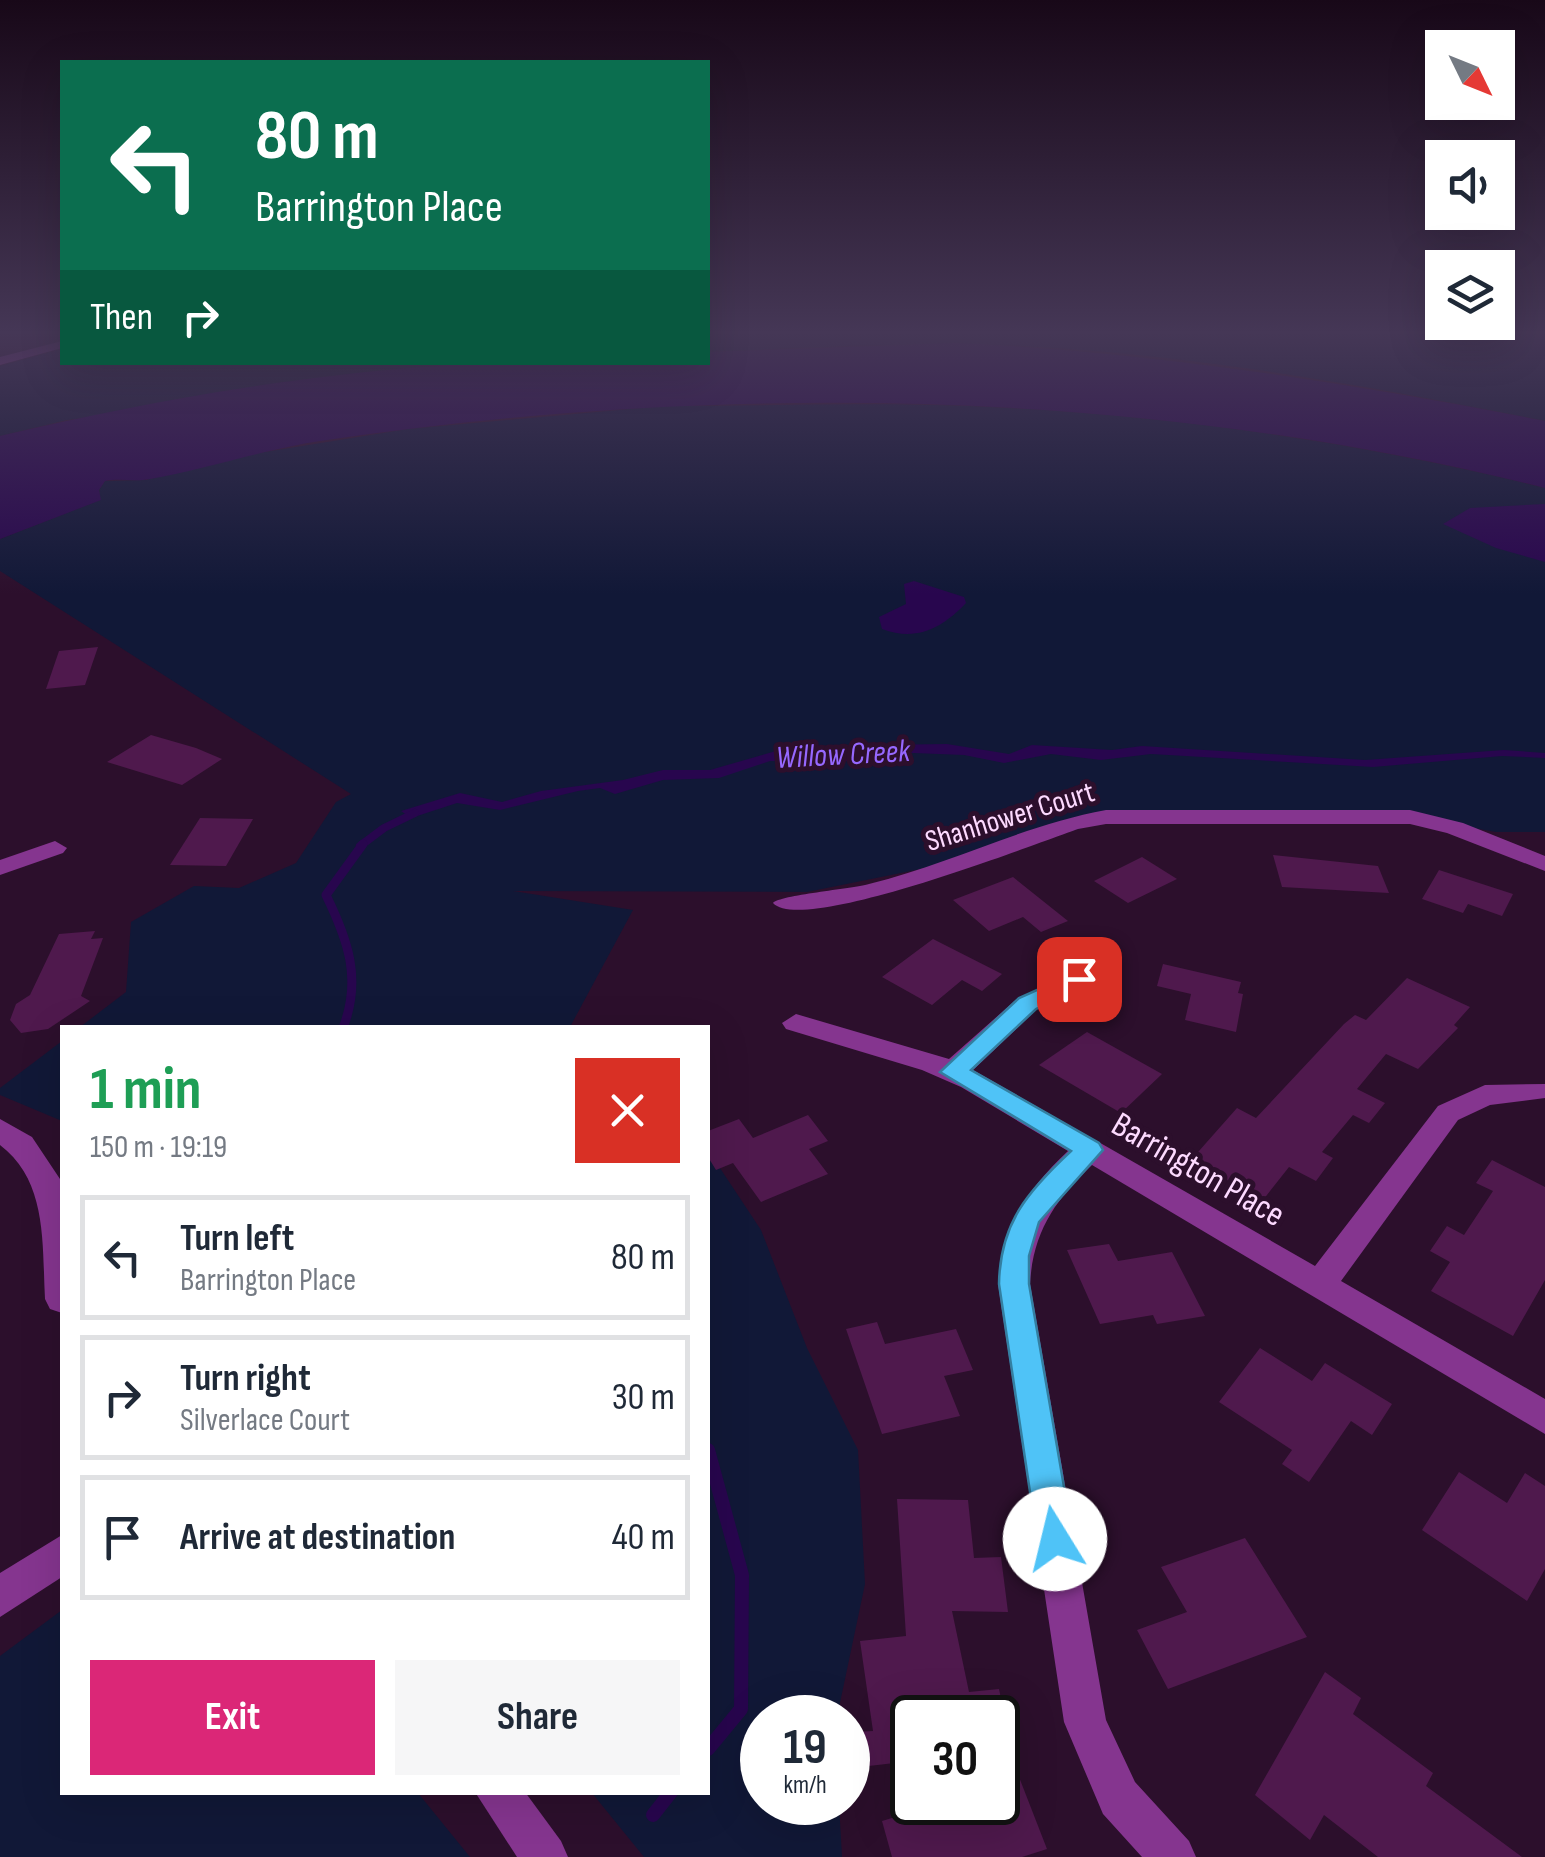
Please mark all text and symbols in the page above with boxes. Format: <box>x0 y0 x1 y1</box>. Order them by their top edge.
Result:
north arrow <box>1425 30 1515 120</box>
map controls <box>1425 30 1515 340</box>
text: 80 m <box>255 95 379 179</box>
icon: left <box>90 100 220 230</box>
button: sound <box>1425 140 1515 230</box>
text: Barrington Place <box>255 180 503 235</box>
button: layers <box>1425 250 1515 340</box>
icon: right <box>173 290 228 345</box>
text: Then <box>90 295 153 340</box>
water label: Willow Creek <box>775 732 912 778</box>
street label: Shanhower Court <box>921 774 1099 860</box>
pin <box>1037 937 1122 1022</box>
icon: arrive <box>1052 952 1107 1007</box>
text: 1 min <box>90 1054 202 1126</box>
button: close <box>575 1058 680 1163</box>
street label: Barrington Place <box>1104 1103 1292 1237</box>
text: 150 m · 19:19 <box>90 1128 227 1167</box>
text: Turn left <box>180 1216 294 1261</box>
icon: left <box>95 1230 150 1285</box>
text: 80 m <box>611 1235 675 1280</box>
text: Barrington Place <box>180 1261 356 1300</box>
text: Turn right <box>180 1356 311 1401</box>
icon: right <box>95 1370 150 1425</box>
text: 30 m <box>612 1375 675 1420</box>
text: Silverlace Court <box>180 1401 350 1440</box>
position arrow <box>1003 1487 1107 1591</box>
icon: arrive <box>95 1510 150 1565</box>
text: Arrive at destination <box>180 1515 455 1560</box>
text: 40 m <box>612 1515 675 1560</box>
button: Exit <box>90 1660 375 1775</box>
button: Share <box>395 1660 680 1775</box>
speed limit sign: 30 <box>890 1695 1020 1825</box>
text: 19 <box>783 1718 827 1778</box>
text: km/h <box>783 1770 827 1801</box>

